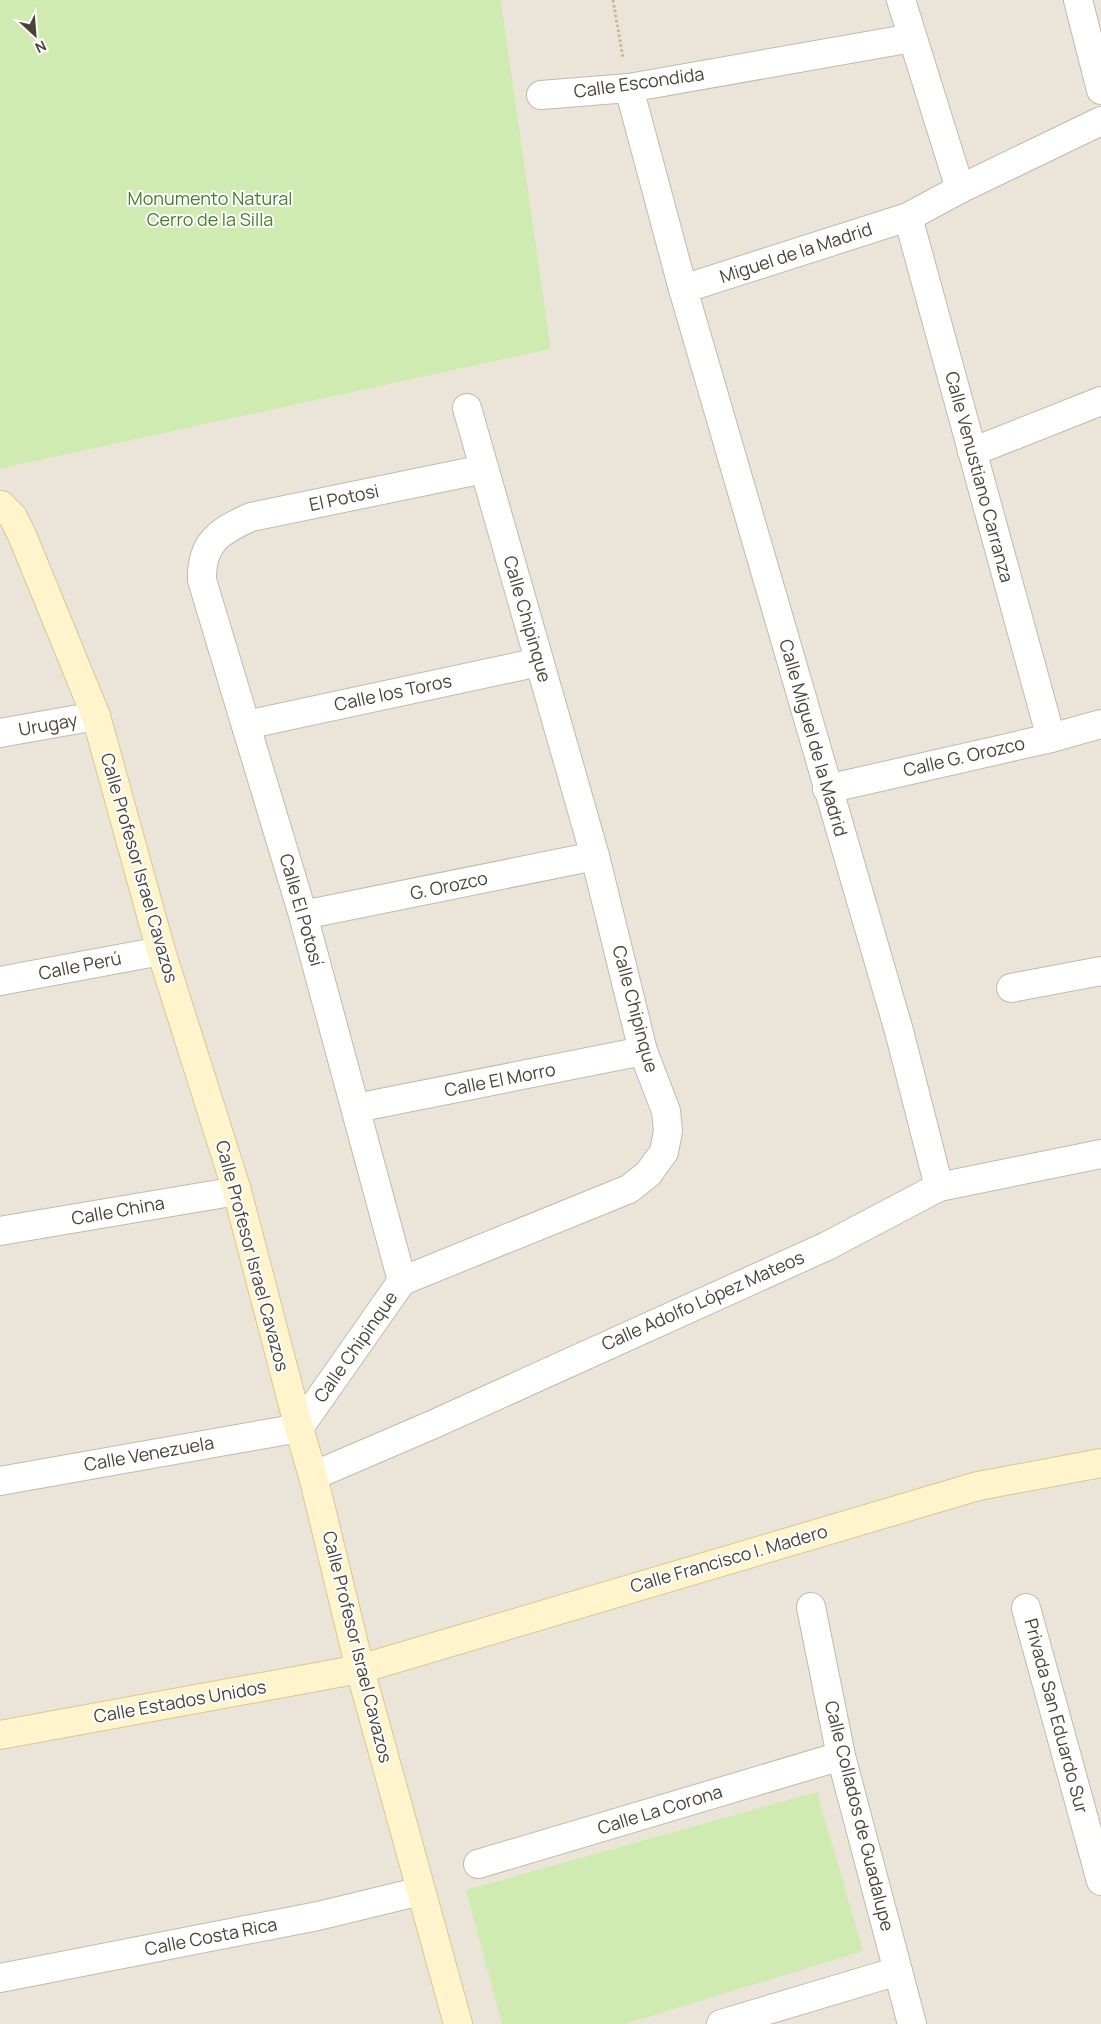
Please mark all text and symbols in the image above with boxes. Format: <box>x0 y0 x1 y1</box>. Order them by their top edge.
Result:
north arrow <box>10 10 60 60</box>
text: N <box>32 36 50 58</box>
street label: Calle Escondida <box>572 61 706 103</box>
park label: Monumento Natural Cerro de la Silla <box>128 186 292 231</box>
street label: Miguel de la Madrid <box>716 216 875 288</box>
street label: Calle Venustiano Carranza <box>940 368 1020 585</box>
street label: El Potosi <box>307 478 381 516</box>
street label: Calle Chipinque <box>498 553 557 685</box>
street label: Calle Miguel de la Madrid <box>774 636 854 839</box>
street label: Calle los Toros <box>332 668 454 716</box>
street label: Urugay <box>16 707 80 741</box>
street label: Calle G. Orozco <box>901 730 1027 782</box>
street label: Calle Profesor Israel Cavazos <box>96 750 184 985</box>
street label: Calle El Potosí <box>274 851 329 969</box>
street label: G. Orozco <box>408 865 490 905</box>
street label: Calle Chipinque <box>607 943 664 1075</box>
street label: Calle Perú <box>36 945 123 985</box>
street label: Calle El Morro <box>442 1056 557 1102</box>
street label: Calle Profesor Israel Cavazos <box>211 1138 295 1374</box>
street label: Calle China <box>70 1190 166 1230</box>
street label: Calle Adolfo López Mateos <box>598 1245 808 1356</box>
street label: Calle Chipinque <box>308 1286 402 1407</box>
street label: Calle Venezuela <box>82 1430 216 1476</box>
street label: Calle Francisco I. Madero <box>627 1518 830 1598</box>
street label: Calle Profesor Israel Cavazos <box>318 1528 398 1765</box>
street label: Privada San Eduardo Sur <box>1019 1616 1095 1816</box>
street label: Calle Estados Unidos <box>92 1674 268 1728</box>
street label: Calle Collados de Guadalupe <box>820 1698 900 1933</box>
street label: Calle La Corona <box>594 1779 725 1839</box>
street label: Calle Costa Rica <box>142 1911 279 1961</box>

